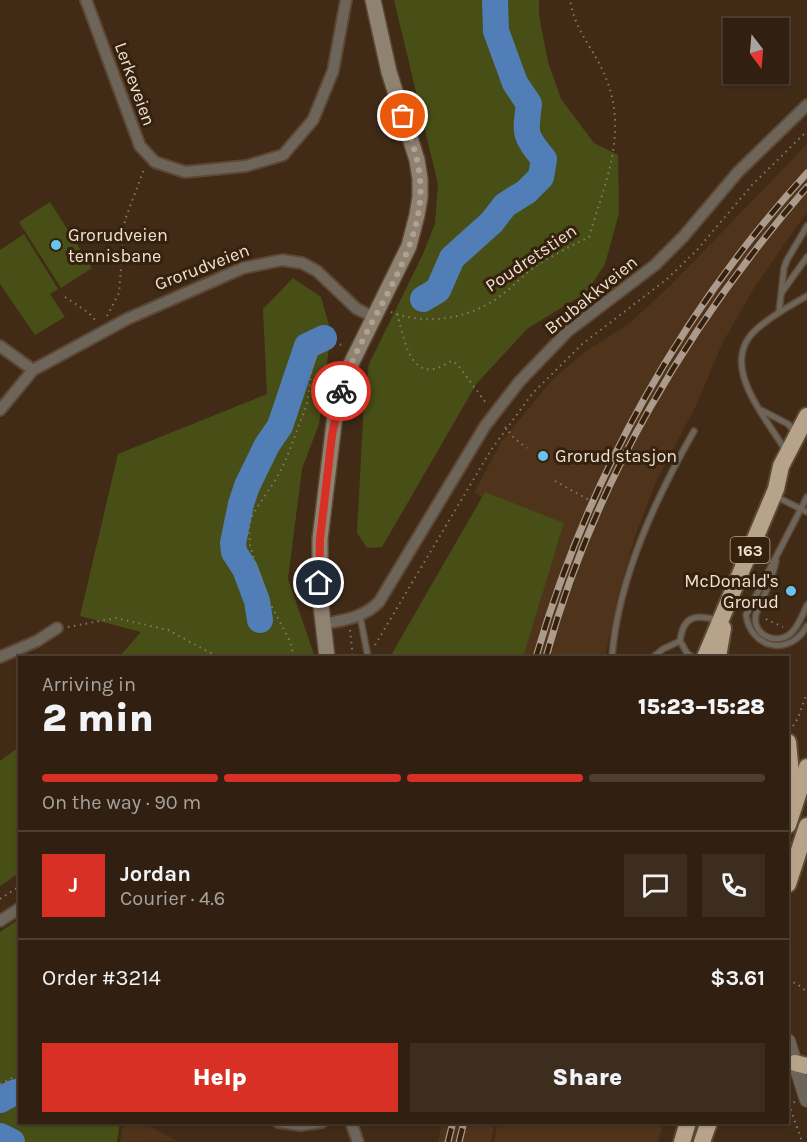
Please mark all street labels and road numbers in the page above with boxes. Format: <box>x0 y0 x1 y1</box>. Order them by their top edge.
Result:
street label: Lerkeveien <box>110 39 160 129</box>
street label: Poudretstien <box>481 219 581 297</box>
street label: Grorudveien <box>151 239 253 295</box>
street label: Brubakkveien <box>540 251 642 339</box>
road number: 163 <box>730 537 770 563</box>

